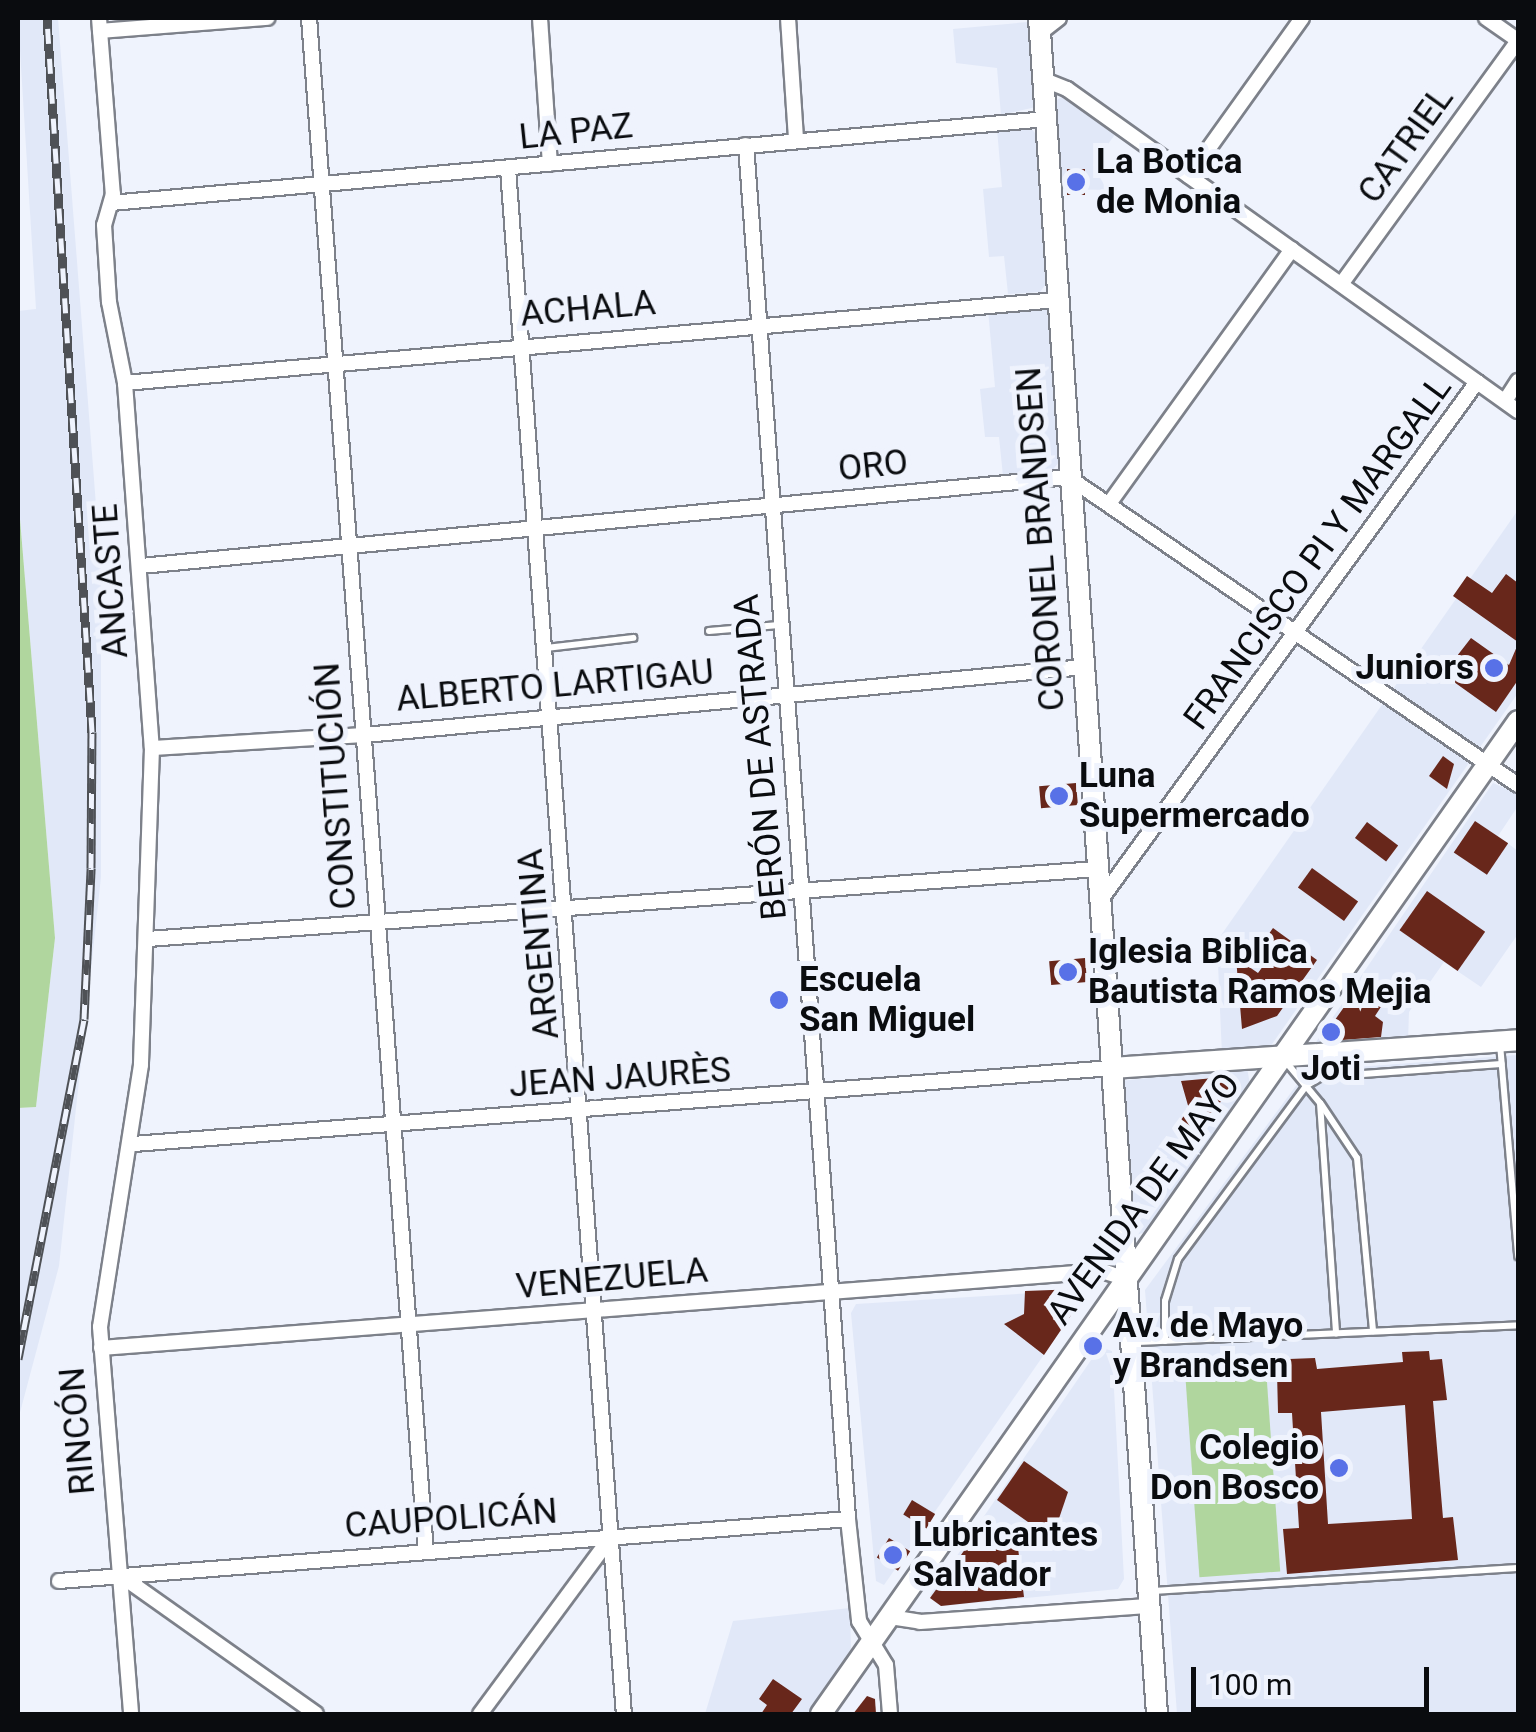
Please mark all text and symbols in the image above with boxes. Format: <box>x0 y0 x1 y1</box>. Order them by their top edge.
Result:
street label: CATRIEL <box>1350 78 1462 212</box>
street label: LA PAZ <box>517 105 635 159</box>
place label: La Botica de Monia <box>1096 141 1243 223</box>
marker: La Botica de Monia <box>1065 171 1087 193</box>
street label: ACHALA <box>519 282 657 336</box>
street label: CORONEL BRANDSEN <box>1008 366 1074 712</box>
street label: FRANCISCO PI Y MARGALL <box>1176 368 1460 738</box>
street label: ORO <box>836 441 910 491</box>
street label: ANCASTE <box>85 502 137 660</box>
street label: BERÓN DE ASTRADA <box>726 592 796 922</box>
place label: Juniors <box>1355 647 1474 689</box>
street label: ALBERTO LARTIGAU <box>395 651 715 721</box>
marker: Juniors <box>1483 657 1505 679</box>
street label: CONSTITUCIÓN <box>306 661 366 911</box>
place label: Luna Supermercado <box>1079 755 1310 837</box>
marker: Luna Supermercado <box>1048 785 1070 807</box>
street label: ARGENTINA <box>510 847 568 1041</box>
place label: Iglesia Biblica Bautista Ramos Mejia <box>1088 931 1432 1013</box>
place label: Escuela San Miguel <box>799 959 975 1041</box>
marker: Iglesia Biblica Bautista Ramos Mejia <box>1057 961 1079 983</box>
marker: Escuela San Miguel <box>768 989 790 1011</box>
marker: Joti <box>1320 1021 1342 1043</box>
place label: Joti <box>1301 1048 1361 1090</box>
street label: JEAN JAURÈS <box>508 1049 732 1107</box>
street label: AVENIDA DE MAYO <box>1039 1065 1249 1333</box>
street label: VENEZUELA <box>514 1250 710 1308</box>
place label: Av. de Mayo y Brandsen <box>1113 1305 1303 1387</box>
marker: Av. de Mayo y Brandsen <box>1082 1335 1104 1357</box>
street label: RINCÓN <box>52 1365 104 1497</box>
place label: Colegio Don Bosco <box>1150 1427 1319 1509</box>
marker: Colegio Don Bosco <box>1328 1457 1350 1479</box>
street label: CAUPOLICÁN <box>343 1491 559 1547</box>
place label: Lubricantes Salvador <box>913 1514 1098 1596</box>
marker: Lubricantes Salvador <box>882 1544 904 1566</box>
scale bar <box>1196 1647 1434 1709</box>
text: 100 m <box>1208 1667 1292 1702</box>

